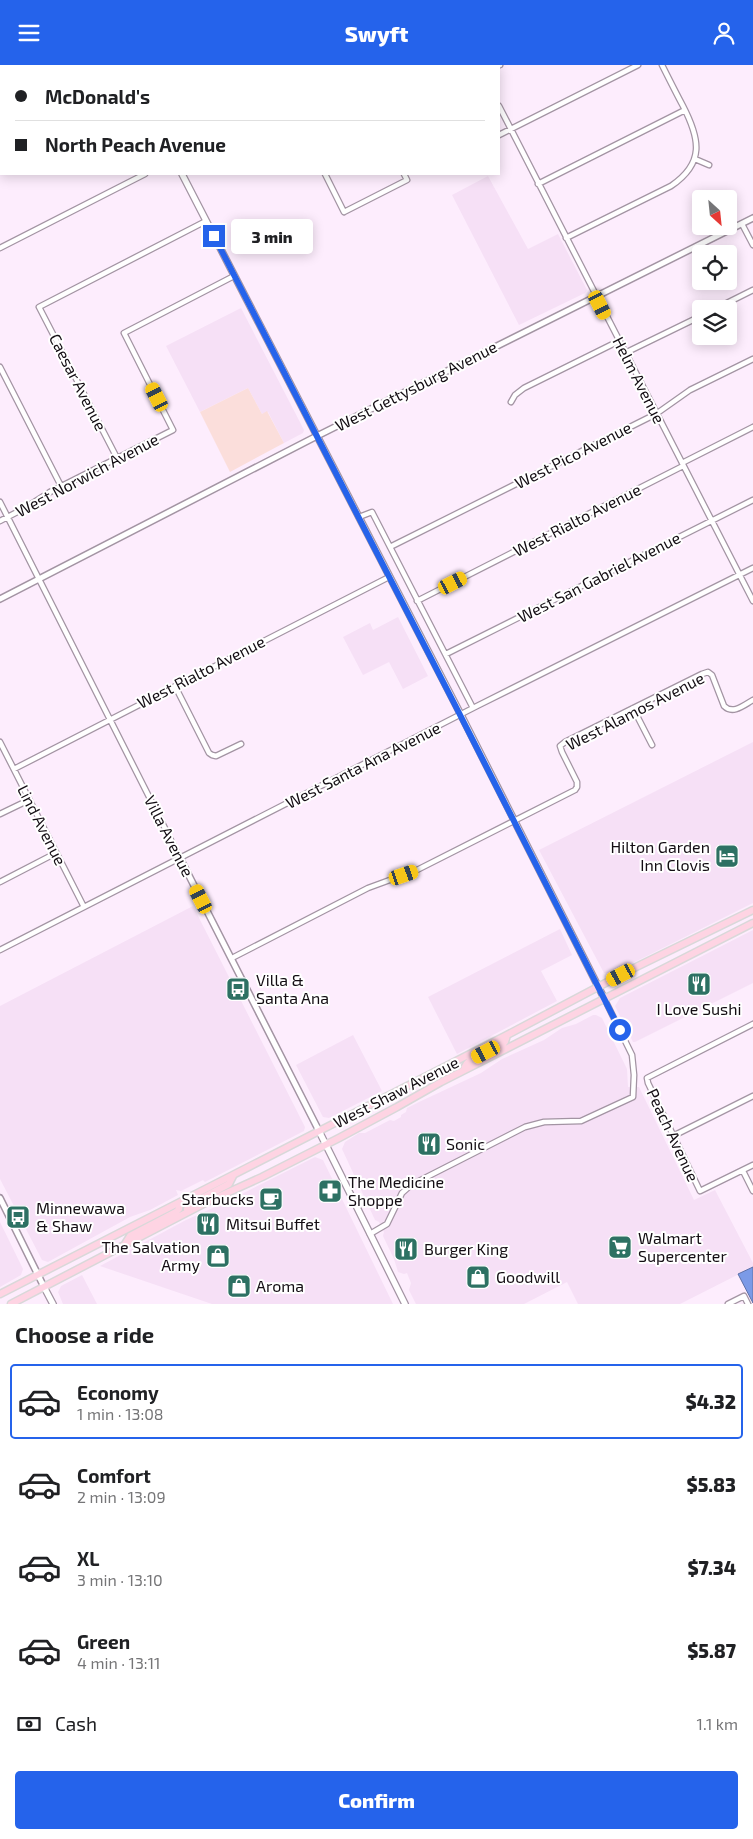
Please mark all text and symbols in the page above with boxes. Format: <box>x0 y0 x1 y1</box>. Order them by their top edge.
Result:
icon: menu <box>15 19 43 47</box>
icon: person <box>710 19 738 47</box>
text: Swyft <box>345 20 408 46</box>
text: McDonald's <box>45 85 150 108</box>
text: North Peach Avenue <box>45 133 226 156</box>
north arrow <box>692 190 738 235</box>
map controls <box>692 190 737 345</box>
callout: 3 min <box>232 219 314 253</box>
route end <box>203 225 225 247</box>
text: 3 min <box>251 227 293 246</box>
button: locate <box>692 245 737 290</box>
car <box>586 288 613 322</box>
button: layers <box>692 300 737 345</box>
street label: Caesar Avenue <box>46 330 111 433</box>
street label: Helm Avenue <box>609 333 669 426</box>
street label: West Gettysburg Avenue <box>332 336 500 435</box>
car <box>143 380 170 414</box>
street label: West Pico Avenue <box>511 417 634 492</box>
street label: West Norwich Avenue <box>12 429 161 520</box>
street label: West Rialto Avenue <box>510 479 644 560</box>
street label: West San Gabriel Avenue <box>514 527 683 626</box>
car <box>436 570 469 596</box>
street label: West Rialto Avenue <box>134 631 268 712</box>
street label: West Alamos Avenue <box>563 667 707 754</box>
street label: West Santa Ana Avenue <box>282 717 443 812</box>
street label: Lind Avenue <box>14 781 71 868</box>
street label: Villa Avenue <box>141 792 198 880</box>
place label: Hilton Garden Inn Clovis <box>611 837 710 874</box>
hotel icon: Hilton Garden Inn Clovis <box>714 843 740 869</box>
car <box>387 863 420 887</box>
car <box>187 882 214 916</box>
car <box>604 961 637 989</box>
place label: Villa & Santa Ana <box>256 970 329 1007</box>
restaurant icon: I Love Sushi <box>686 971 712 997</box>
bus stop icon: Villa & Santa Ana <box>225 976 251 1002</box>
place label: I Love Sushi <box>657 999 741 1018</box>
route start <box>609 1019 631 1041</box>
car <box>469 1039 502 1065</box>
street label: West Shaw Avenue <box>330 1052 462 1131</box>
street label: Peach Avenue <box>644 1085 703 1184</box>
restaurant icon: Sonic <box>416 1131 442 1157</box>
place label: Sonic <box>446 1134 485 1153</box>
place label: The Medicine Shoppe <box>348 1172 444 1209</box>
pharmacy icon: The Medicine Shoppe <box>317 1178 343 1204</box>
cafe icon: Starbucks <box>258 1186 284 1212</box>
place label: Starbucks <box>181 1189 254 1208</box>
place label: Minnewawa & Shaw <box>36 1198 125 1235</box>
bus stop icon: Minnewawa & Shaw <box>5 1204 31 1230</box>
restaurant icon: Mitsui Buffet <box>195 1211 221 1237</box>
place label: Mitsui Buffet <box>226 1214 320 1233</box>
place label: Walmart Supercenter <box>638 1228 727 1265</box>
supermarket icon: Walmart Supercenter <box>607 1234 633 1260</box>
restaurant icon: Burger King <box>393 1236 419 1262</box>
place label: The Salvation Army <box>101 1237 201 1274</box>
place label: Burger King <box>424 1239 508 1258</box>
shop icon: The Salvation Army <box>205 1243 231 1269</box>
shop icon: Goodwill <box>465 1264 491 1290</box>
place label: Goodwill <box>496 1267 560 1286</box>
shop icon: Aroma <box>226 1273 252 1299</box>
place label: Aroma <box>256 1276 304 1295</box>
text: Choose a ride <box>15 1321 154 1347</box>
icon: car <box>17 1379 62 1424</box>
text: Economy <box>77 1381 159 1404</box>
text: $4.32 <box>686 1390 736 1413</box>
text: 1 min · 13:08 <box>77 1404 164 1423</box>
icon: car <box>17 1462 62 1507</box>
text: Comfort <box>77 1464 151 1487</box>
text: $5.83 <box>686 1473 736 1496</box>
text: 2 min · 13:09 <box>77 1487 166 1506</box>
icon: car <box>17 1545 62 1590</box>
text: XL <box>77 1547 99 1570</box>
text: $7.34 <box>687 1556 736 1579</box>
text: 3 min · 13:10 <box>77 1570 163 1589</box>
icon: car <box>17 1628 62 1673</box>
text: Green <box>77 1630 130 1653</box>
text: $5.87 <box>687 1639 736 1662</box>
text: 4 min · 13:11 <box>77 1653 160 1672</box>
icon: cash <box>15 1710 43 1738</box>
text: Cash <box>55 1712 97 1735</box>
text: 1.1 km <box>697 1714 738 1733</box>
button: Confirm <box>15 1771 738 1829</box>

